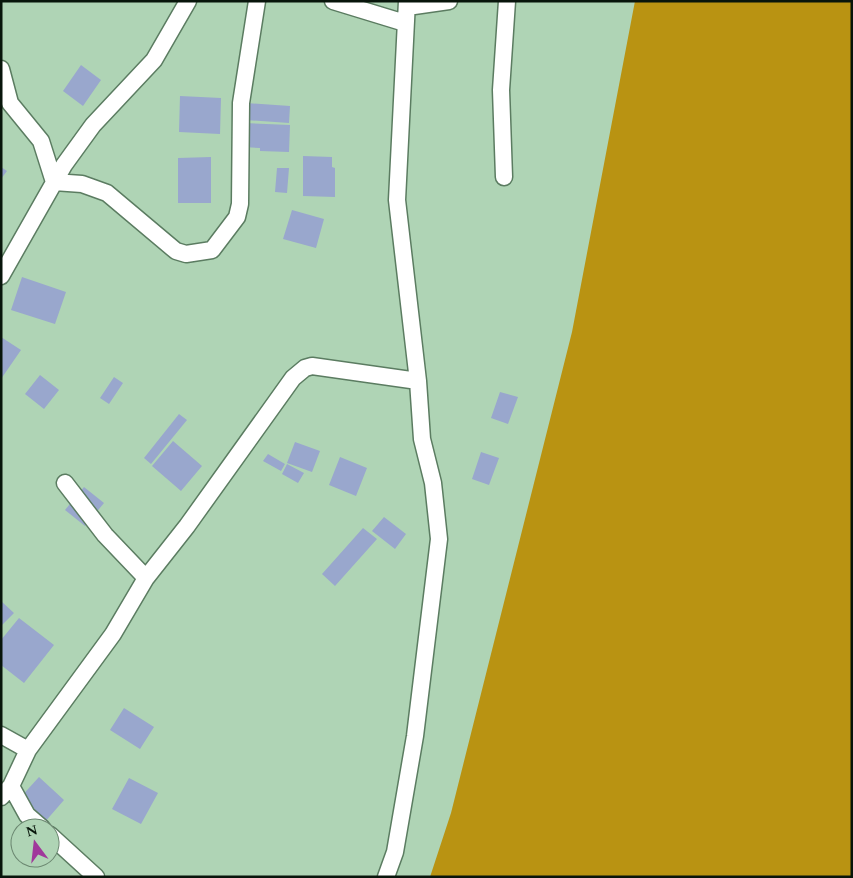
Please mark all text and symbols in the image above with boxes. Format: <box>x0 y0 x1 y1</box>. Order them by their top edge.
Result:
north arrow <box>10 818 60 868</box>
text: N <box>24 819 40 843</box>

